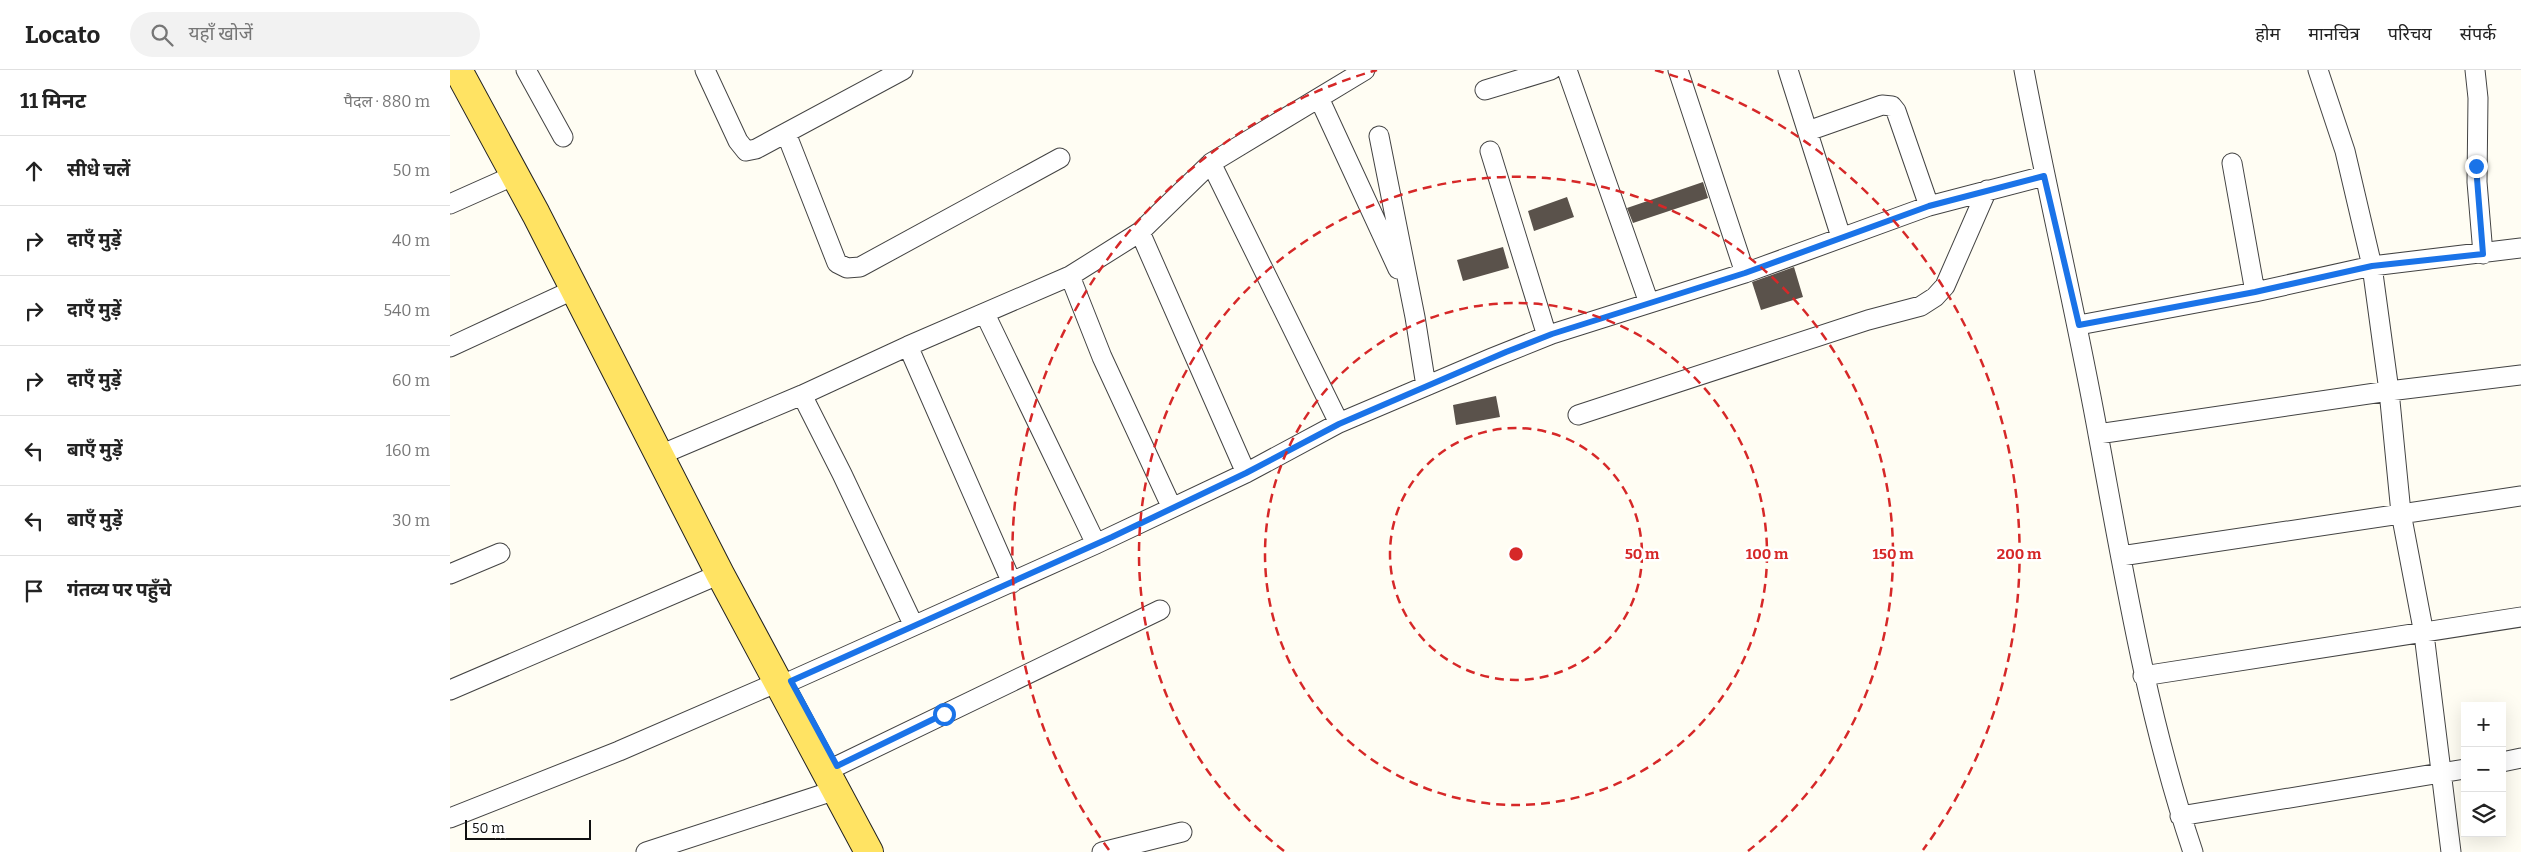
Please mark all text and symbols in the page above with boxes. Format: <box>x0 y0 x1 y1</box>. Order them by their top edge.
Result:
search box <box>130 12 480 57</box>
text: Locato <box>25 21 100 49</box>
icon: search <box>148 21 176 49</box>
text: यहाँ खोजें <box>188 22 253 45</box>
text: होम <box>2255 23 2280 45</box>
text: मानचित्र <box>2308 23 2360 45</box>
text: परिचय <box>2388 23 2432 45</box>
text: संपर्क <box>2460 23 2496 45</box>
text: 11 मिनट <box>20 88 86 114</box>
text: पैदल · 880 m <box>344 92 430 111</box>
route end <box>2465 155 2488 178</box>
icon: ahead <box>20 157 48 185</box>
text: सीधे चलें <box>67 158 130 181</box>
text: 50 m <box>393 161 430 180</box>
icon: right <box>20 227 48 255</box>
text: दाएँ मुड़ें <box>67 228 121 251</box>
text: 40 m <box>392 231 430 250</box>
icon: right <box>20 297 48 325</box>
text: दाएँ मुड़ें <box>67 298 121 321</box>
text: 540 m <box>383 301 430 320</box>
icon: right <box>20 367 48 395</box>
text: दाएँ मुड़ें <box>67 368 121 391</box>
text: 60 m <box>392 371 430 390</box>
icon: left <box>20 437 48 465</box>
text: बाएँ मुड़ें <box>67 438 123 461</box>
text: 160 m <box>385 441 430 460</box>
icon: left <box>20 507 48 535</box>
text: बाएँ मुड़ें <box>67 508 123 531</box>
text: 30 m <box>392 511 430 530</box>
centre of rings <box>1507 545 1525 563</box>
text: 50 m <box>1625 545 1660 563</box>
text: 100 m <box>1746 545 1789 563</box>
text: 150 m <box>1872 545 1914 563</box>
text: 200 m <box>1997 545 2042 563</box>
icon: arrive <box>20 577 48 605</box>
text: गंतव्य पर पहुँचे <box>67 578 172 601</box>
map controls <box>2461 702 2506 837</box>
button: + <box>2461 702 2506 747</box>
route start <box>933 703 956 726</box>
button: − <box>2461 747 2506 792</box>
button: layers <box>2461 792 2506 837</box>
scale bar <box>465 817 591 840</box>
text: 50 m <box>472 820 505 837</box>

